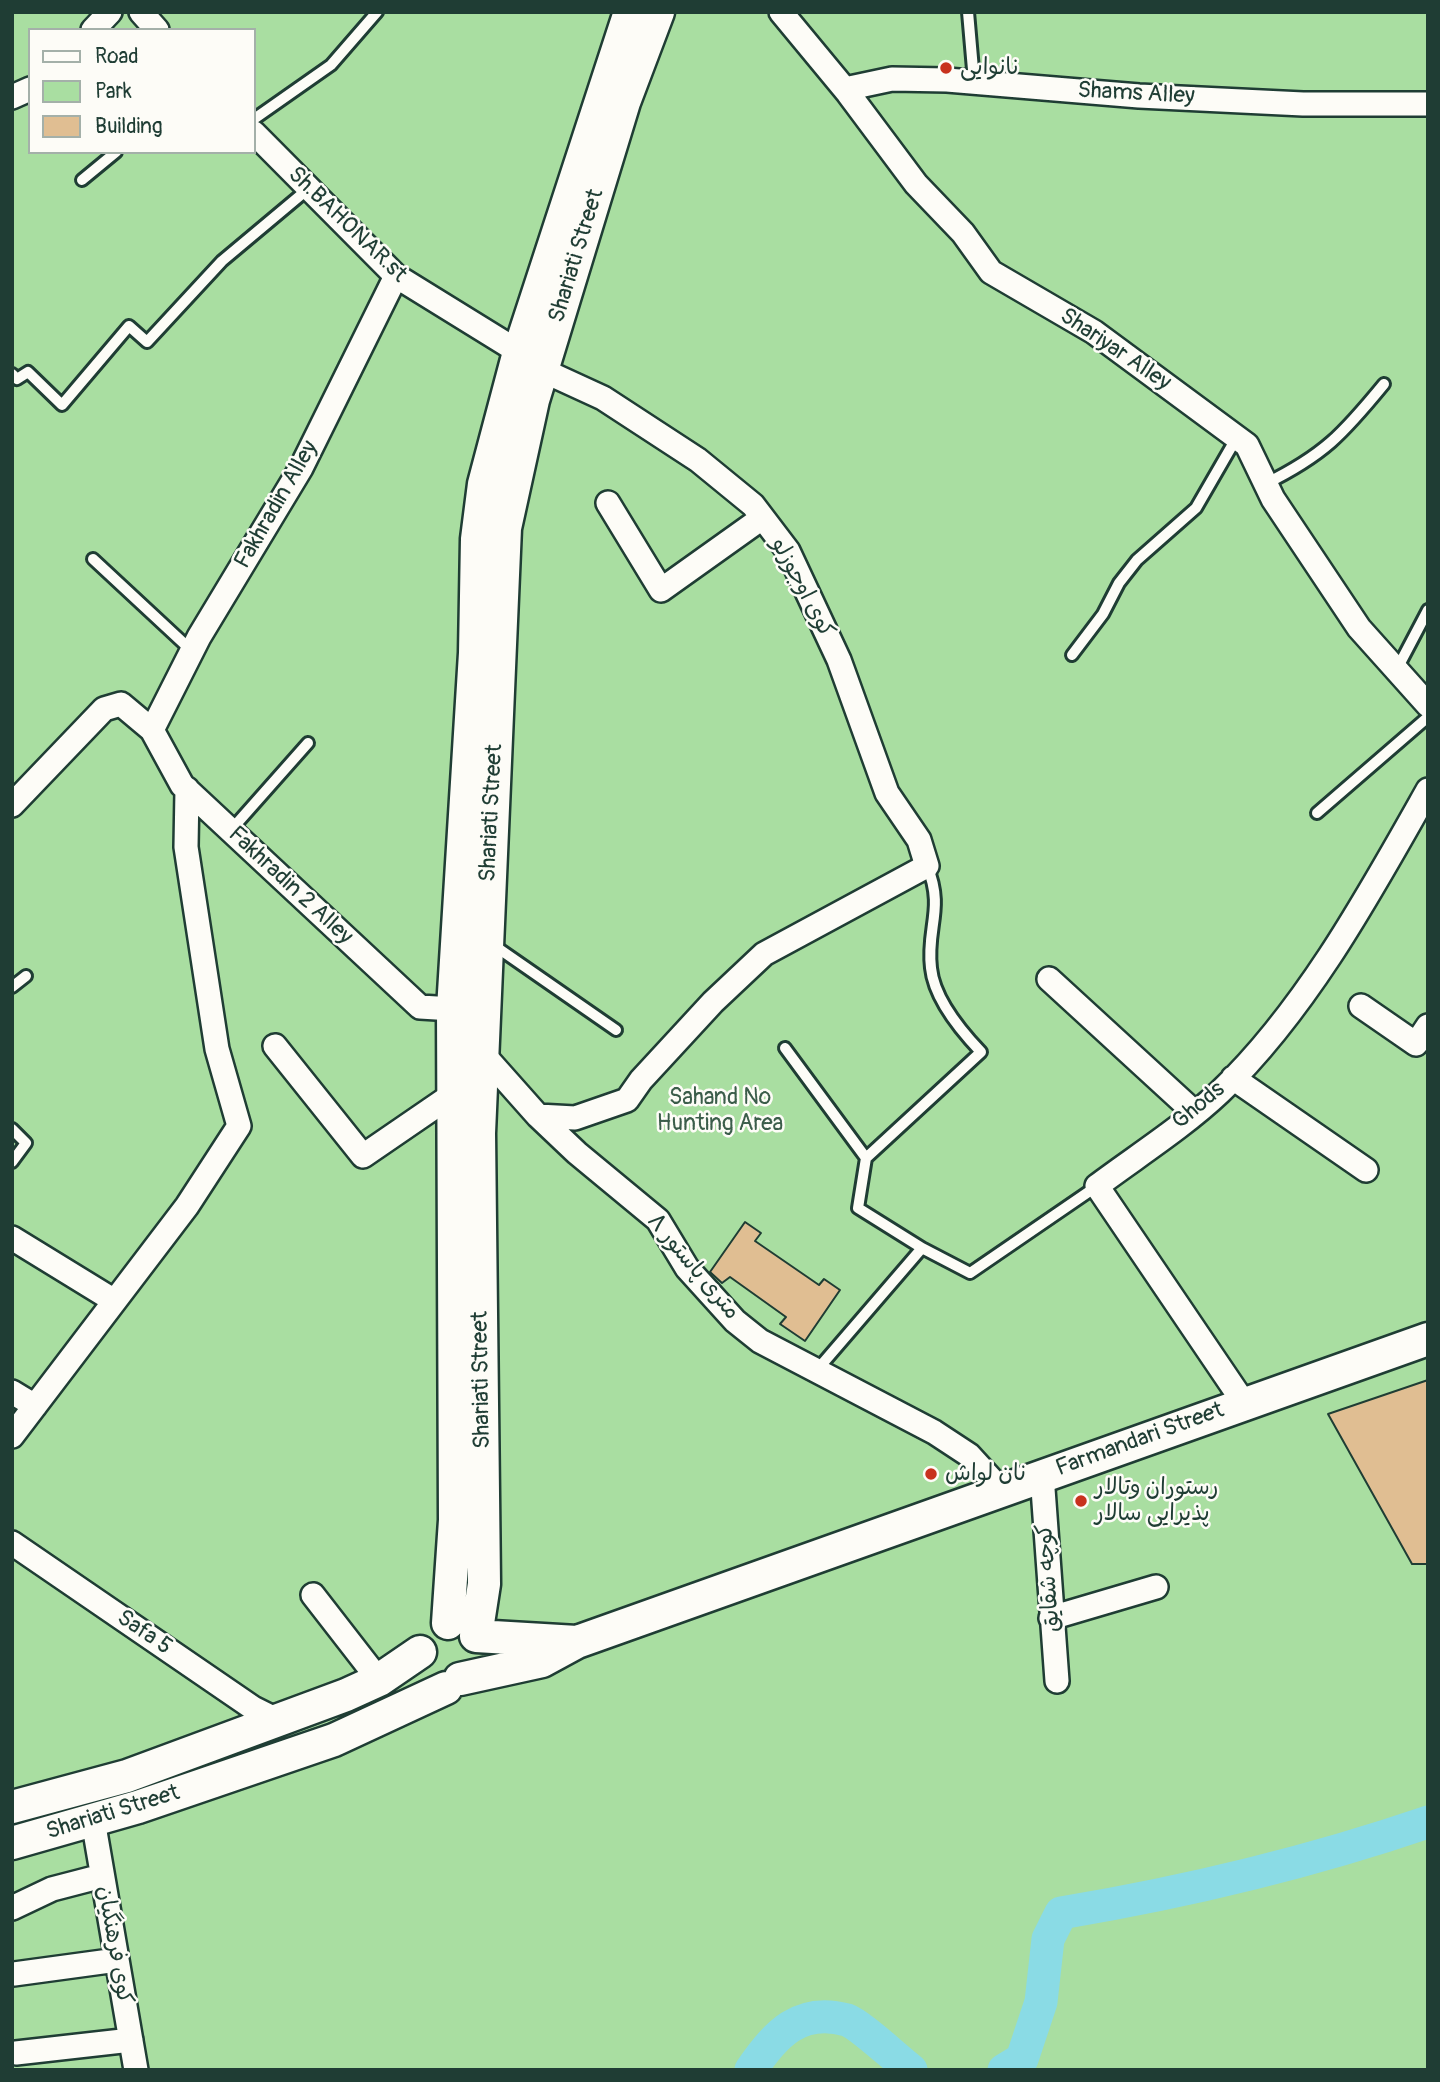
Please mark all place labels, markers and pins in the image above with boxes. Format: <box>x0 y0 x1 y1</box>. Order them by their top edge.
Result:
place label: نانوایی <box>960 54 1020 82</box>
marker: نانوایی <box>938 60 954 76</box>
place label: نان لواش <box>945 1460 1026 1488</box>
marker: نان لواش <box>923 1466 939 1482</box>
place label: رستوران وتالار پذیرایی سالار <box>1095 1474 1219 1528</box>
marker: رستوران وتالار پذیرایی سالار <box>1073 1493 1089 1509</box>

